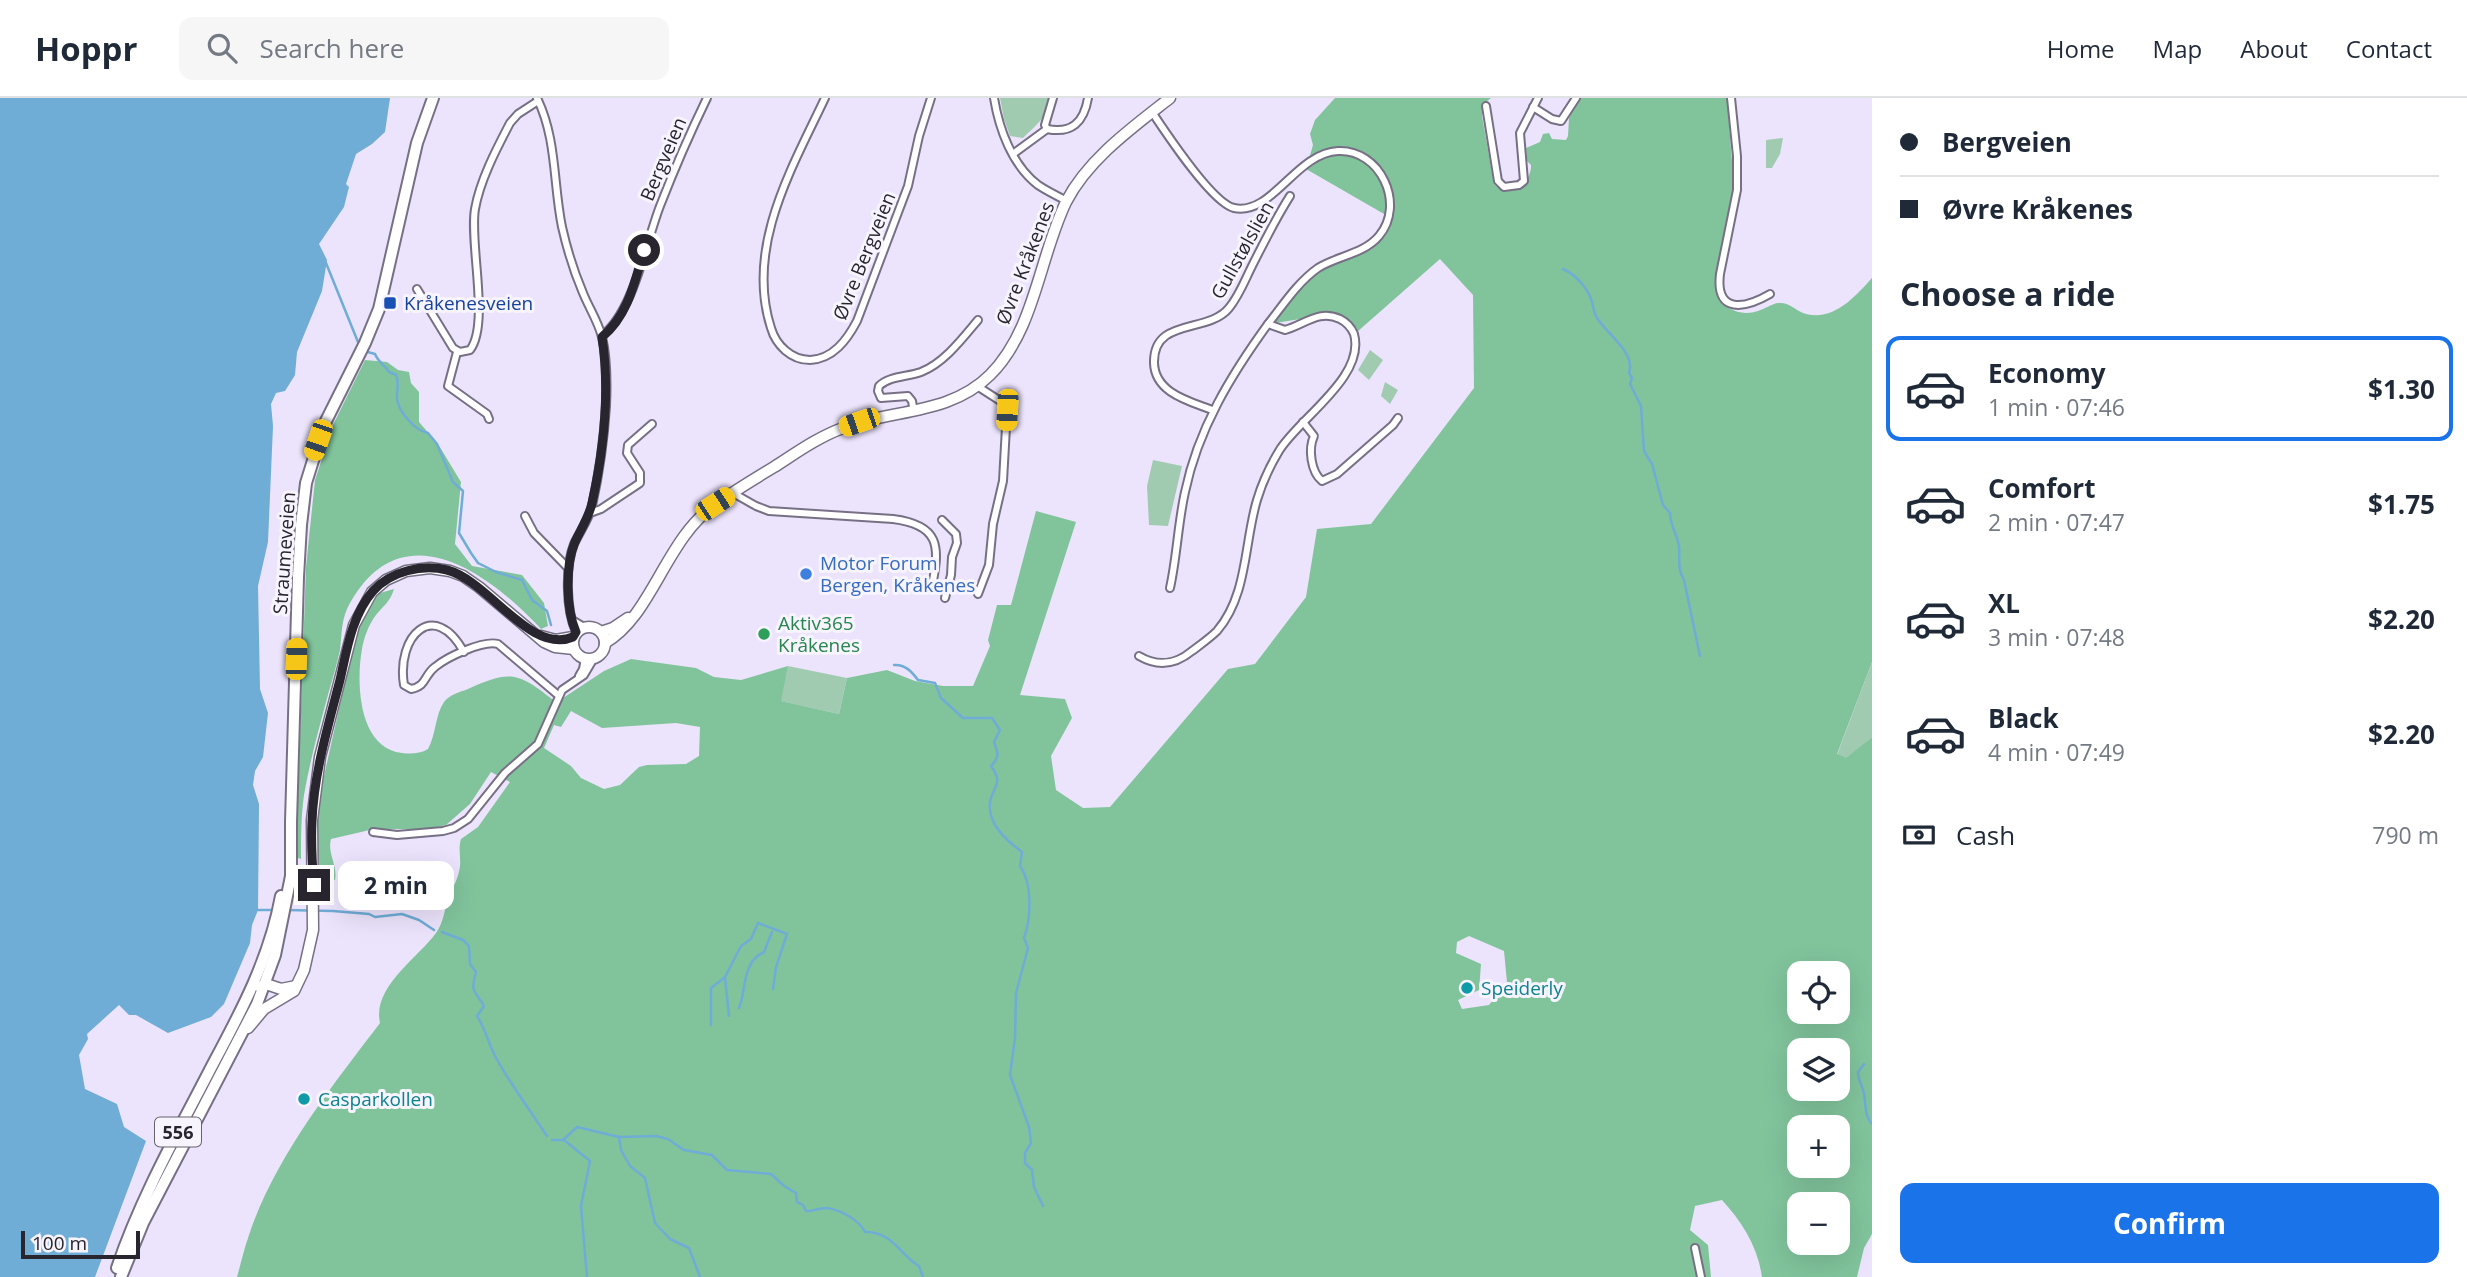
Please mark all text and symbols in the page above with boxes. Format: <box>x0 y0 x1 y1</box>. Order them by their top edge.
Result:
search box <box>179 17 669 80</box>
text: Hoppr <box>35 26 137 71</box>
icon: search <box>203 29 241 67</box>
text: Search here <box>259 30 404 66</box>
text: Home <box>2047 32 2115 65</box>
text: Map <box>2153 32 2202 65</box>
text: About <box>2240 32 2308 65</box>
text: Contact <box>2346 32 2432 65</box>
street label: Bergveien <box>634 113 692 205</box>
text: Bergveien <box>1942 124 2072 160</box>
street label: Øvre Bergveien <box>826 188 902 324</box>
text: Øvre Kråkenes <box>1942 191 2133 227</box>
street label: Gullstølslien <box>1204 196 1280 304</box>
street label: Øvre Kråkenes <box>990 198 1060 328</box>
route start <box>628 234 660 266</box>
text: Choose a ride <box>1900 272 2115 315</box>
place label: Kråkenesveien <box>404 290 533 316</box>
marker: Kråkenesveien <box>382 295 398 311</box>
text: Economy <box>1988 355 2106 391</box>
icon: car <box>1904 357 1967 420</box>
text: $1.30 <box>2368 371 2435 407</box>
car <box>996 388 1019 432</box>
text: 1 min · 07:46 <box>1988 391 2125 423</box>
car <box>836 405 883 439</box>
car <box>302 417 335 463</box>
text: Comfort <box>1988 470 2095 506</box>
icon: car <box>1904 472 1967 535</box>
car <box>692 484 739 524</box>
text: $1.75 <box>2368 486 2435 522</box>
street label: Straumeveien <box>267 491 301 615</box>
text: 2 min · 07:47 <box>1988 506 2125 538</box>
place label: Motor Forum Bergen, Kråkenes <box>820 550 975 598</box>
marker: Motor Forum Bergen, Kråkenes <box>798 566 814 582</box>
text: XL <box>1988 585 2020 621</box>
icon: car <box>1904 587 1967 650</box>
text: $2.20 <box>2368 601 2435 637</box>
place label: Aktiv365 Kråkenes <box>778 610 860 658</box>
text: 3 min · 07:48 <box>1988 621 2125 653</box>
marker: Aktiv365 Kråkenes <box>756 626 772 642</box>
car <box>285 638 308 680</box>
text: Black <box>1988 700 2059 736</box>
icon: car <box>1904 702 1967 765</box>
text: $2.20 <box>2368 716 2435 752</box>
text: 4 min · 07:49 <box>1988 736 2125 768</box>
icon: cash <box>1900 816 1938 854</box>
text: Cash <box>1956 817 2015 853</box>
text: 790 m <box>2372 819 2439 851</box>
callout: 2 min <box>338 860 454 910</box>
route end <box>298 869 330 901</box>
text: 2 min <box>364 869 428 901</box>
map controls <box>1787 961 1850 1255</box>
button: locate <box>1787 961 1850 1024</box>
place label: Speiderly <box>1481 975 1563 1001</box>
marker: Speiderly <box>1459 980 1475 996</box>
button: layers <box>1787 1038 1850 1101</box>
place label: Casparkollen <box>318 1086 433 1112</box>
marker: Casparkollen <box>296 1091 312 1107</box>
button: + <box>1787 1115 1850 1178</box>
road number: 556 <box>155 1118 201 1147</box>
button: Confirm <box>1900 1183 2439 1263</box>
button: − <box>1787 1192 1850 1255</box>
scale bar <box>21 1228 140 1260</box>
text: 100 m <box>32 1230 87 1256</box>

